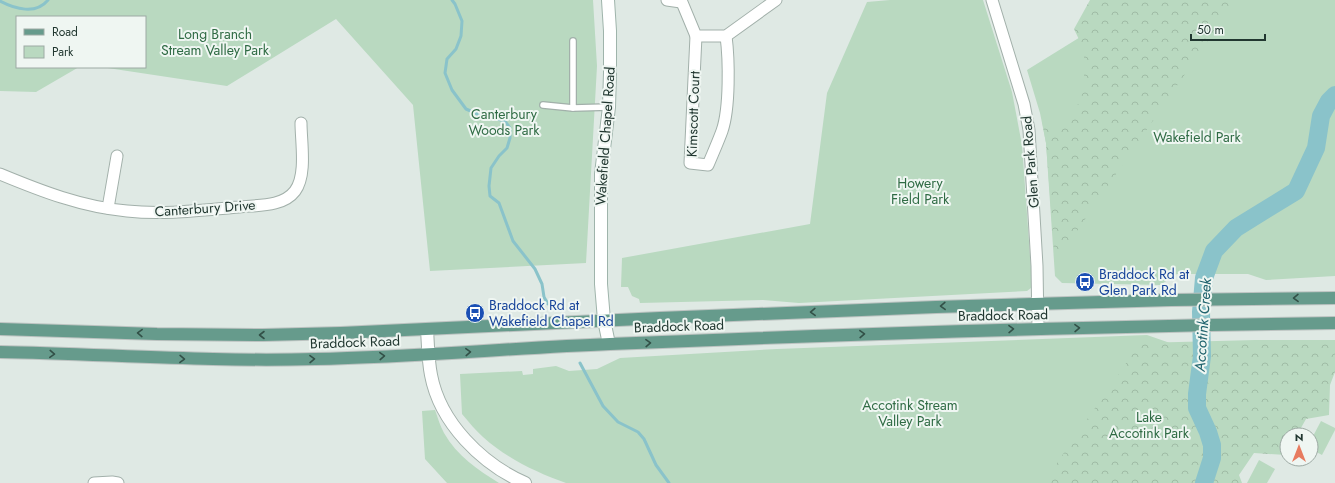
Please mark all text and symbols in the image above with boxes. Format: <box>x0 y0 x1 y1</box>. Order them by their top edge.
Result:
legend <box>16 16 146 68</box>
scale bar <box>1191 16 1265 42</box>
text: 50 m <box>1197 21 1224 39</box>
text: Road <box>52 23 78 41</box>
park label: Long Branch Stream Valley Park <box>161 24 270 60</box>
text: Park <box>52 43 74 61</box>
street label: Wakefield Chapel Road <box>590 66 620 206</box>
street label: Kimscott Court <box>682 70 705 157</box>
park label: Canterbury Woods Park <box>469 104 540 140</box>
street label: Glen Park Road <box>1016 115 1044 209</box>
park label: Wakefield Park <box>1153 127 1242 147</box>
park label: Howery Field Park <box>891 173 950 209</box>
street label: Canterbury Drive <box>154 194 256 222</box>
place label: Braddock Rd at Glen Park Rd <box>1099 264 1190 300</box>
bus stop icon: Braddock Rd at Glen Park Rd <box>1074 271 1096 293</box>
water label: Accotink Creek <box>1189 277 1217 373</box>
one-way arrow <box>1293 294 1299 302</box>
place label: Braddock Rd at Wakefield Chapel Rd <box>489 295 614 331</box>
bus stop icon: Braddock Rd at Wakefield Chapel Rd <box>464 302 486 324</box>
one-way arrow <box>940 302 946 311</box>
street label: Braddock Road <box>958 304 1048 326</box>
one-way arrow <box>810 307 816 316</box>
street label: Braddock Road <box>634 314 724 338</box>
one-way arrow <box>1074 324 1080 332</box>
one-way arrow <box>1008 325 1014 334</box>
one-way arrow <box>137 329 143 337</box>
street label: Braddock Road <box>310 330 400 354</box>
one-way arrow <box>859 330 865 338</box>
one-way arrow <box>259 331 265 339</box>
one-way arrow <box>645 338 651 347</box>
one-way arrow <box>465 348 471 357</box>
one-way arrow <box>49 350 55 358</box>
one-way arrow <box>378 352 385 361</box>
one-way arrow <box>179 355 185 363</box>
one-way arrow <box>309 355 315 363</box>
park label: Accotink Stream Valley Park <box>862 395 958 431</box>
park label: Lake Accotink Park <box>1109 407 1190 443</box>
north arrow <box>1279 427 1319 467</box>
text: N <box>1295 429 1303 445</box>

